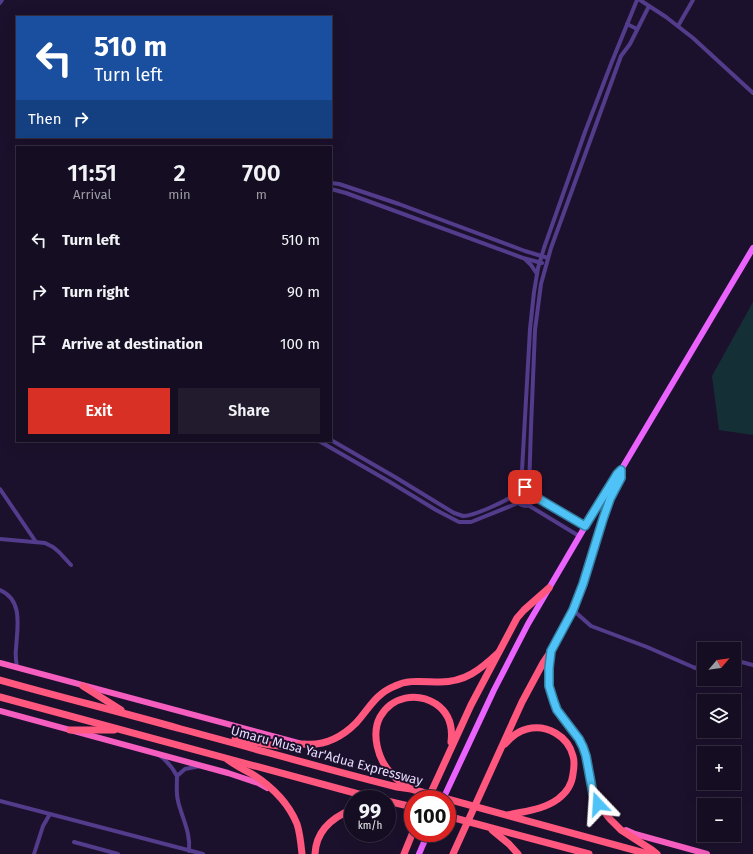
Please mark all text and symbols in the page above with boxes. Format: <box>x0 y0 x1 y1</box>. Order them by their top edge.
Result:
text: 510 m <box>94 30 167 63</box>
icon: left <box>28 32 80 84</box>
text: Turn left <box>94 64 163 86</box>
icon: right <box>70 108 92 130</box>
text: Then <box>28 110 62 128</box>
text: 11:51 <box>67 159 117 187</box>
text: 2 <box>173 159 186 187</box>
text: 700 <box>242 159 281 187</box>
text: Arrival <box>73 187 111 202</box>
text: min <box>168 187 191 202</box>
text: m <box>256 187 267 202</box>
icon: left <box>28 229 50 251</box>
text: Turn left <box>62 231 120 249</box>
text: 510 m <box>282 231 320 249</box>
icon: right <box>28 281 50 303</box>
text: Turn right <box>62 283 129 301</box>
text: 90 m <box>287 283 320 301</box>
icon: arrive <box>28 333 50 355</box>
text: Arrive at destination <box>62 335 203 353</box>
text: 100 m <box>280 335 320 353</box>
button: Exit <box>28 388 170 434</box>
button: Share <box>178 388 320 434</box>
pin <box>508 470 542 504</box>
icon: arrive <box>514 476 536 498</box>
north arrow <box>697 642 741 686</box>
map controls <box>697 642 741 842</box>
button: layers <box>697 694 741 738</box>
street label: Umaru Musa Yar'Adua Expressway <box>229 723 425 789</box>
button: + <box>697 746 741 790</box>
position arrow <box>577 783 619 825</box>
speed limit sign: 100 <box>404 790 456 842</box>
button: − <box>697 798 741 842</box>
text: 99 <box>359 799 381 823</box>
text: km/h <box>358 820 382 832</box>

